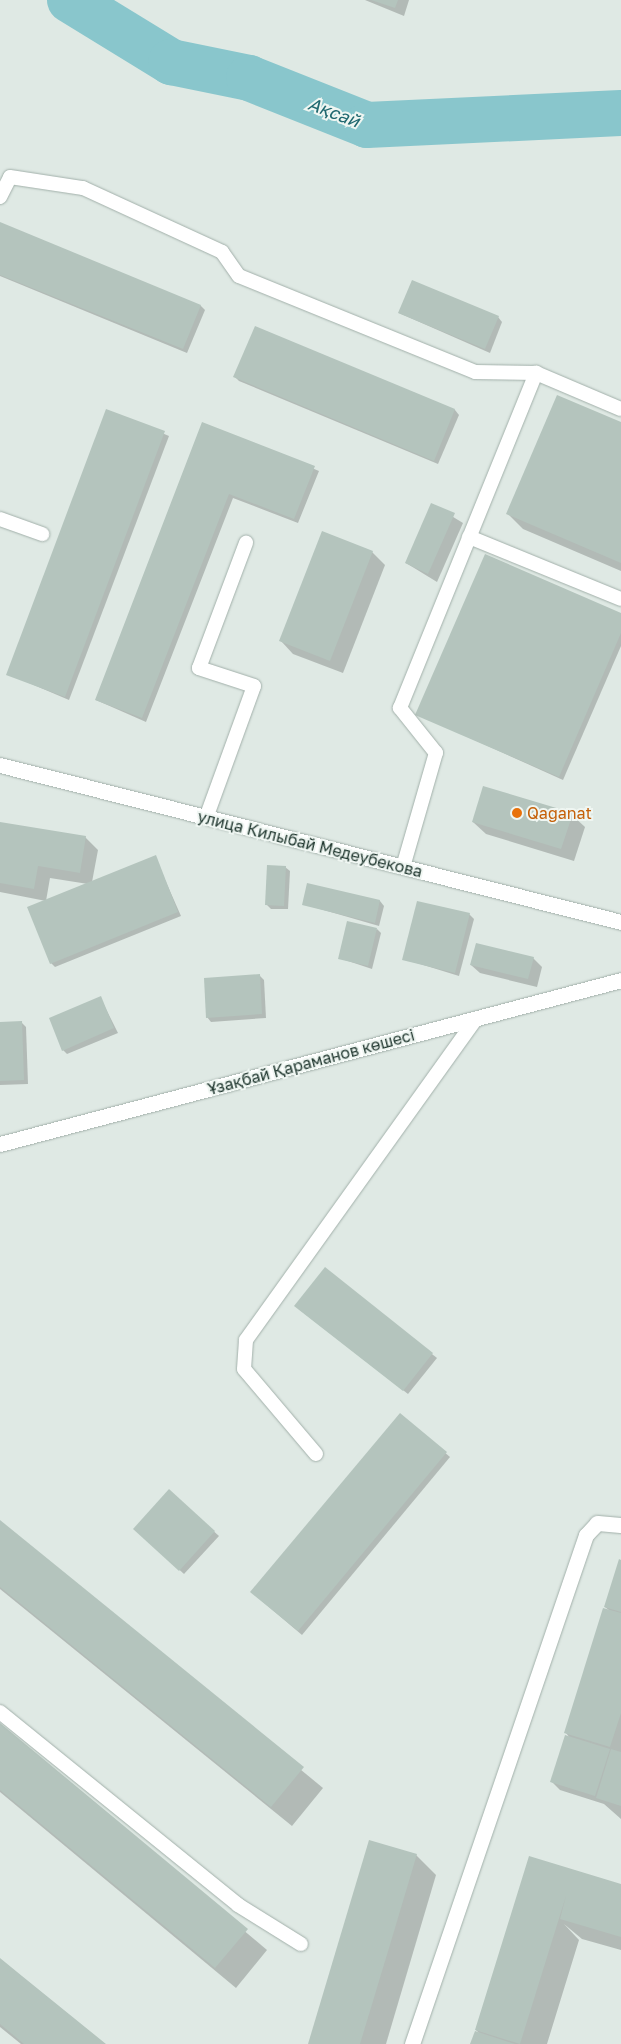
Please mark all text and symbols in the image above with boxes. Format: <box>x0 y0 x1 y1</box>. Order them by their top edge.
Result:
water label: Ақсай <box>305 92 363 132</box>
place label: Qaganat <box>527 803 592 823</box>
street label: улица Килыбай Медеубекова <box>196 807 424 881</box>
marker: Qaganat <box>511 807 523 819</box>
street label: Ұзақбай Қараманов көшесі <box>205 1025 417 1099</box>

